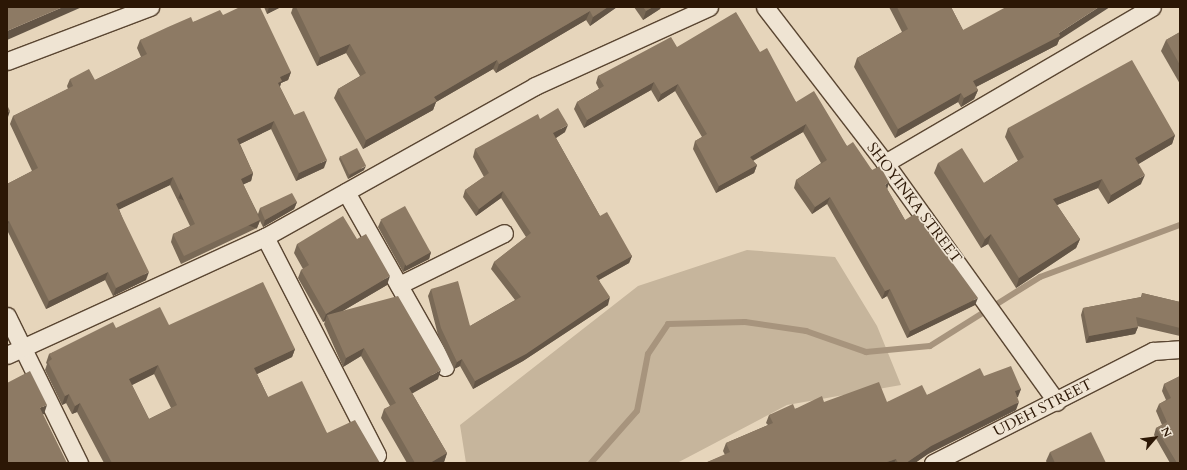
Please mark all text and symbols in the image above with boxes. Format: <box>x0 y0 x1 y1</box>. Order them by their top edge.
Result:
street label: SHOYINKA STREET <box>863 139 965 267</box>
street label: UDEH STREET <box>990 375 1096 441</box>
north arrow <box>1135 418 1175 458</box>
text: N <box>1157 424 1175 440</box>

